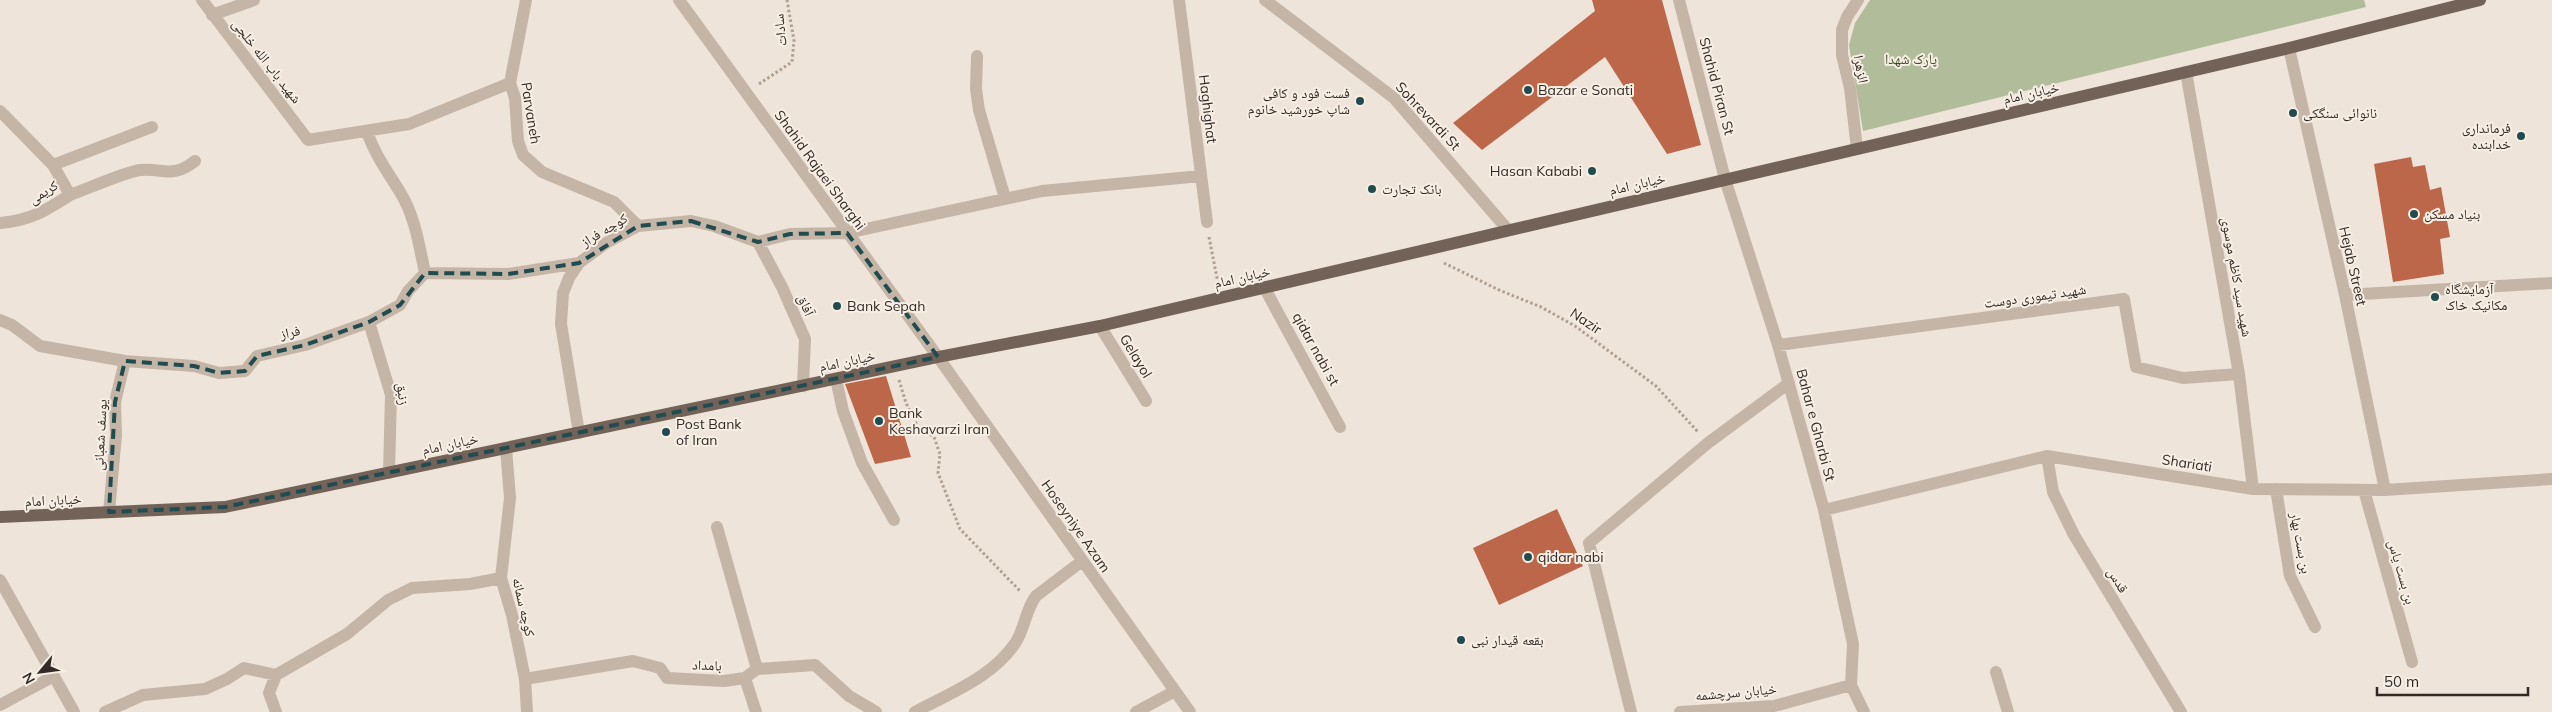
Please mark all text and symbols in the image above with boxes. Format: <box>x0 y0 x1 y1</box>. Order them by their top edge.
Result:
street label: سادات <box>769 13 791 47</box>
street label: شهید باب الله خلجی <box>228 15 306 107</box>
street label: Shahid Piran St <box>1695 35 1739 137</box>
park label: پارک شهدا <box>1885 50 1937 68</box>
street label: الزهرا <box>1849 54 1873 84</box>
street label: Haghighat <box>1195 74 1221 144</box>
street label: Sohrevardi St <box>1392 78 1464 154</box>
street label: خیابان امام <box>2001 78 2061 109</box>
street label: Parvaneh <box>517 81 545 145</box>
place label: Bazar e Sonati <box>1538 81 1633 99</box>
place label: فست فود و کافی شاپ خورشید خانوم <box>1248 84 1350 119</box>
marker: Bazar e Sonati <box>1522 84 1534 96</box>
marker: فست فود و کافی شاپ خورشید خانوم <box>1354 95 1366 107</box>
place label: نانوائی سنگکی <box>2303 104 2377 122</box>
street label: Shahid Rajaei Sharghi <box>771 107 869 233</box>
marker: نانوائی سنگکی <box>2287 107 2299 119</box>
place label: فرمانداری خدابنده <box>2462 119 2511 153</box>
marker: فرمانداری خدابنده <box>2515 130 2527 142</box>
place label: Hasan Kababi <box>1490 162 1582 180</box>
marker: Hasan Kababi <box>1586 165 1598 177</box>
street label: خیابان امام <box>1607 169 1667 200</box>
street label: کریمی <box>25 176 61 208</box>
place label: بانک تجارت <box>1382 180 1442 198</box>
marker: بانک تجارت <box>1366 183 1378 195</box>
place label: بنیاد مسکن <box>2424 205 2480 223</box>
marker: بنیاد مسکن <box>2408 208 2420 220</box>
street label: کوچه فراز <box>576 209 631 251</box>
street label: شهید سید کاظم موسوی <box>2217 216 2256 339</box>
street label: Hejab Street <box>2335 225 2371 308</box>
street label: خیابان امام <box>1212 262 1272 293</box>
street label: شهید تیموری دوست <box>1983 280 2087 312</box>
place label: آزمایشگاه مکانیک خاک <box>2445 280 2507 314</box>
street label: آفاق <box>793 291 819 319</box>
marker: آزمایشگاه مکانیک خاک <box>2429 291 2441 303</box>
place label: Bank Sepah <box>847 297 925 315</box>
marker: Bank Sepah <box>831 300 843 312</box>
street label: Nazir <box>1567 304 1606 339</box>
street label: qidar nabi st <box>1288 309 1344 389</box>
street label: فراز <box>277 321 302 343</box>
street label: Gelayol <box>1116 331 1156 381</box>
street label: خیابان امام <box>817 346 877 377</box>
street label: Bahar e Gharbi St <box>1792 367 1840 483</box>
street label: زنبق <box>392 382 413 406</box>
street label: یوسف شعبانی <box>89 398 111 471</box>
place label: Bank Keshavarzi Iran <box>889 404 989 438</box>
place label: Post Bank of Iran <box>676 415 742 449</box>
marker: Bank Keshavarzi Iran <box>873 415 885 427</box>
marker: Post Bank of Iran <box>660 426 672 438</box>
street label: خیابان امام <box>420 429 480 460</box>
street label: Shariati <box>2161 450 2213 476</box>
street label: Hoseyniye Azam <box>1037 476 1115 576</box>
street label: خیابان امام <box>24 490 82 511</box>
street label: بن بست بهار <box>2286 510 2316 575</box>
street label: بن بست یاس <box>2384 538 2420 607</box>
place label: qidar nabi <box>1538 548 1604 566</box>
marker: qidar nabi <box>1522 551 1534 563</box>
street label: قدس <box>2103 564 2133 596</box>
street label: کوچه سمانه <box>508 576 540 638</box>
place label: بقعه قیدار نبی <box>1471 631 1544 649</box>
marker: بقعه قیدار نبی <box>1455 634 1467 646</box>
north arrow <box>15 647 65 697</box>
street label: بامداد <box>692 655 722 675</box>
scale bar <box>2377 664 2528 696</box>
text: N <box>18 669 39 687</box>
text: 50 m <box>2384 672 2419 691</box>
street label: خیابان سرچشمه <box>1694 679 1778 705</box>

